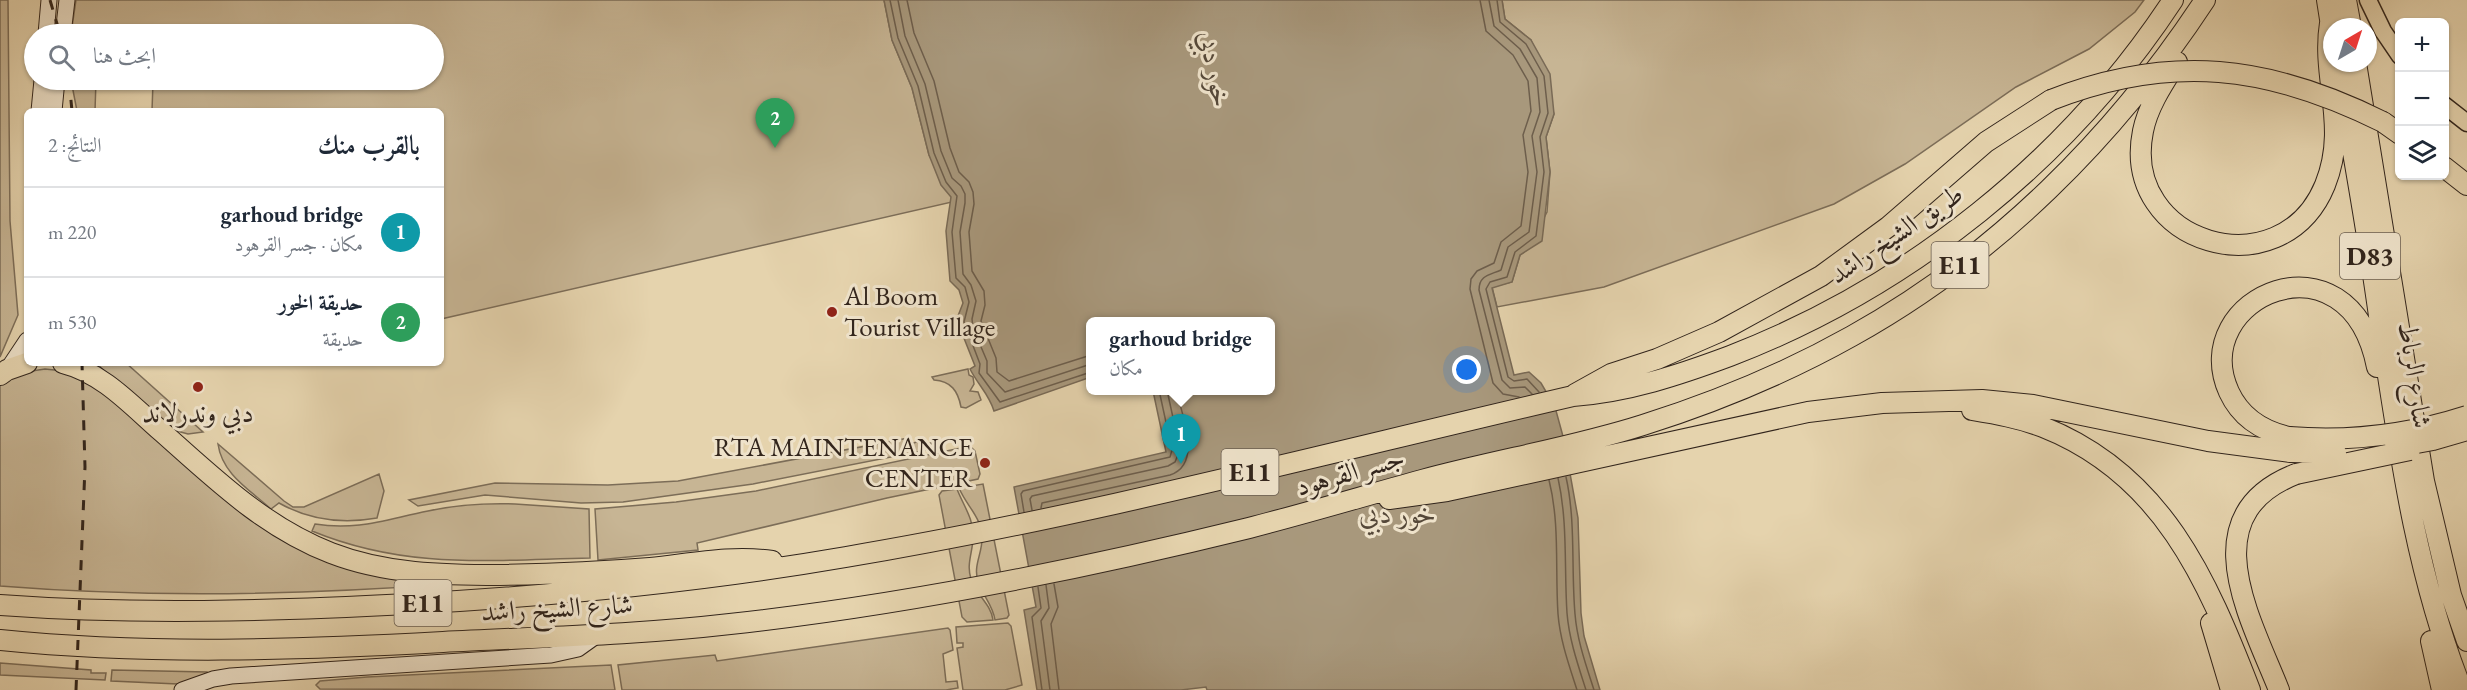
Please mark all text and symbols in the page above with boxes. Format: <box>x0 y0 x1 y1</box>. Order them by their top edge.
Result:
north arrow <box>2323 18 2377 72</box>
map controls <box>2395 18 2449 180</box>
button: + <box>2395 18 2449 72</box>
search box <box>24 24 444 90</box>
water label: خور دبي <box>1186 27 1241 112</box>
icon: search <box>45 41 78 74</box>
text: ابحث هنا <box>93 41 156 70</box>
button: − <box>2395 72 2449 126</box>
pin: 2 <box>756 98 794 148</box>
button: layers <box>2395 126 2449 180</box>
text: بالقرب منك <box>318 128 420 162</box>
text: النتائج: 2 <box>48 132 102 158</box>
street label: طريق الشيخ راشد <box>1822 176 1974 297</box>
text: garhoud bridge <box>221 200 363 229</box>
text: 220 m <box>48 219 96 245</box>
text: 1 <box>395 219 406 245</box>
text: مكان · جسر القرهود <box>235 231 363 257</box>
road number: D83 <box>2340 233 2400 279</box>
road number: E11 <box>1932 242 1988 288</box>
place label: Al Boom Tourist Village <box>843 278 995 344</box>
text: حديقة الخور <box>278 288 363 317</box>
marker: Al Boom Tourist Village <box>825 305 839 319</box>
text: 530 m <box>48 309 96 335</box>
text: 2 <box>395 309 406 335</box>
popup <box>1086 317 1275 395</box>
street label: شارع الرباط <box>2386 320 2440 431</box>
text: garhoud bridge <box>1109 324 1252 353</box>
text: حديقة <box>323 326 363 352</box>
text: مكان <box>1109 355 1143 381</box>
your location <box>1452 355 1481 384</box>
marker: دبي وندرلاند <box>191 380 205 394</box>
place label: دبي وندرلاند <box>142 395 254 435</box>
pin: 1 <box>1162 414 1200 464</box>
place label: RTA MAINTENANCE CENTER <box>714 429 974 495</box>
street label: جسر القرهود <box>1291 439 1409 505</box>
road number: E11 <box>1222 449 1278 495</box>
marker: RTA MAINTENANCE CENTER <box>978 456 992 470</box>
water label: خور دبي <box>1359 495 1437 536</box>
road number: E11 <box>394 580 452 626</box>
street label: شارع الشيخ راشد <box>480 586 634 636</box>

